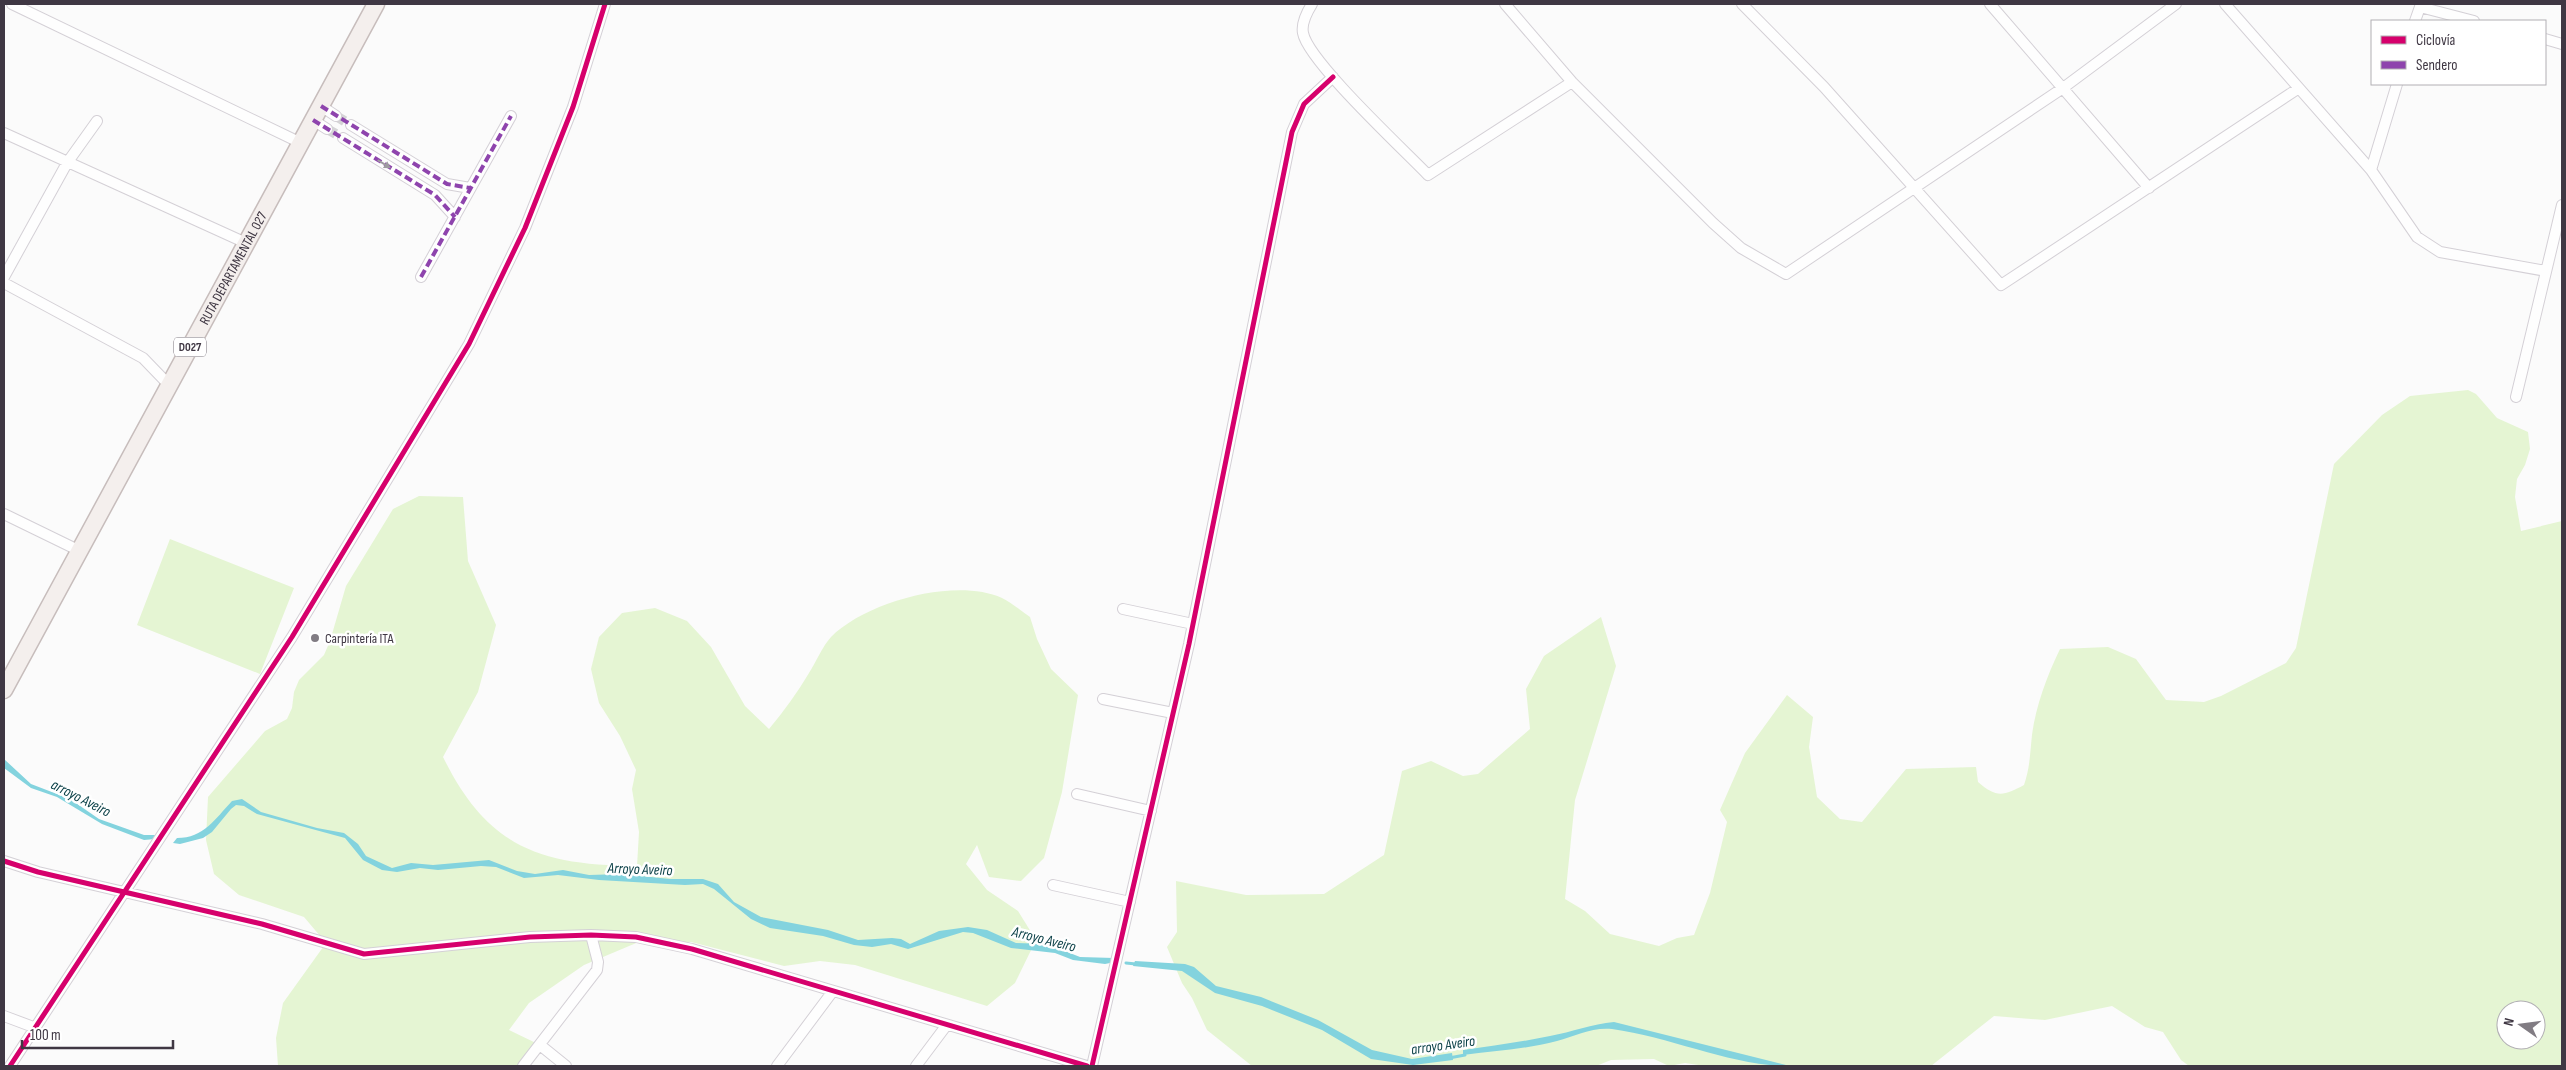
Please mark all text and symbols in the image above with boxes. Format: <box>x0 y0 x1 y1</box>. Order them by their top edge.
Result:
legend <box>2371 20 2546 85</box>
text: Ciclovía <box>2416 31 2456 50</box>
text: Sendero <box>2416 56 2457 75</box>
one-way arrow <box>378 159 391 168</box>
street label: RUTA DEPARTAMENTAL 027 <box>196 209 271 328</box>
road number: D027 <box>174 338 206 357</box>
place label: Carpintería ITA <box>325 630 394 647</box>
marker: Carpintería ITA <box>309 632 321 644</box>
water label: arroyo Aveiro <box>48 775 114 822</box>
water label: Arroyo Aveiro <box>606 859 673 880</box>
water label: Arroyo Aveiro <box>1009 922 1078 957</box>
north arrow <box>2496 1000 2546 1050</box>
text: N <box>2500 1016 2518 1028</box>
scale bar <box>22 1018 174 1050</box>
text: 100 m <box>30 1026 61 1045</box>
water label: arroyo Aveiro <box>1410 1032 1476 1059</box>

